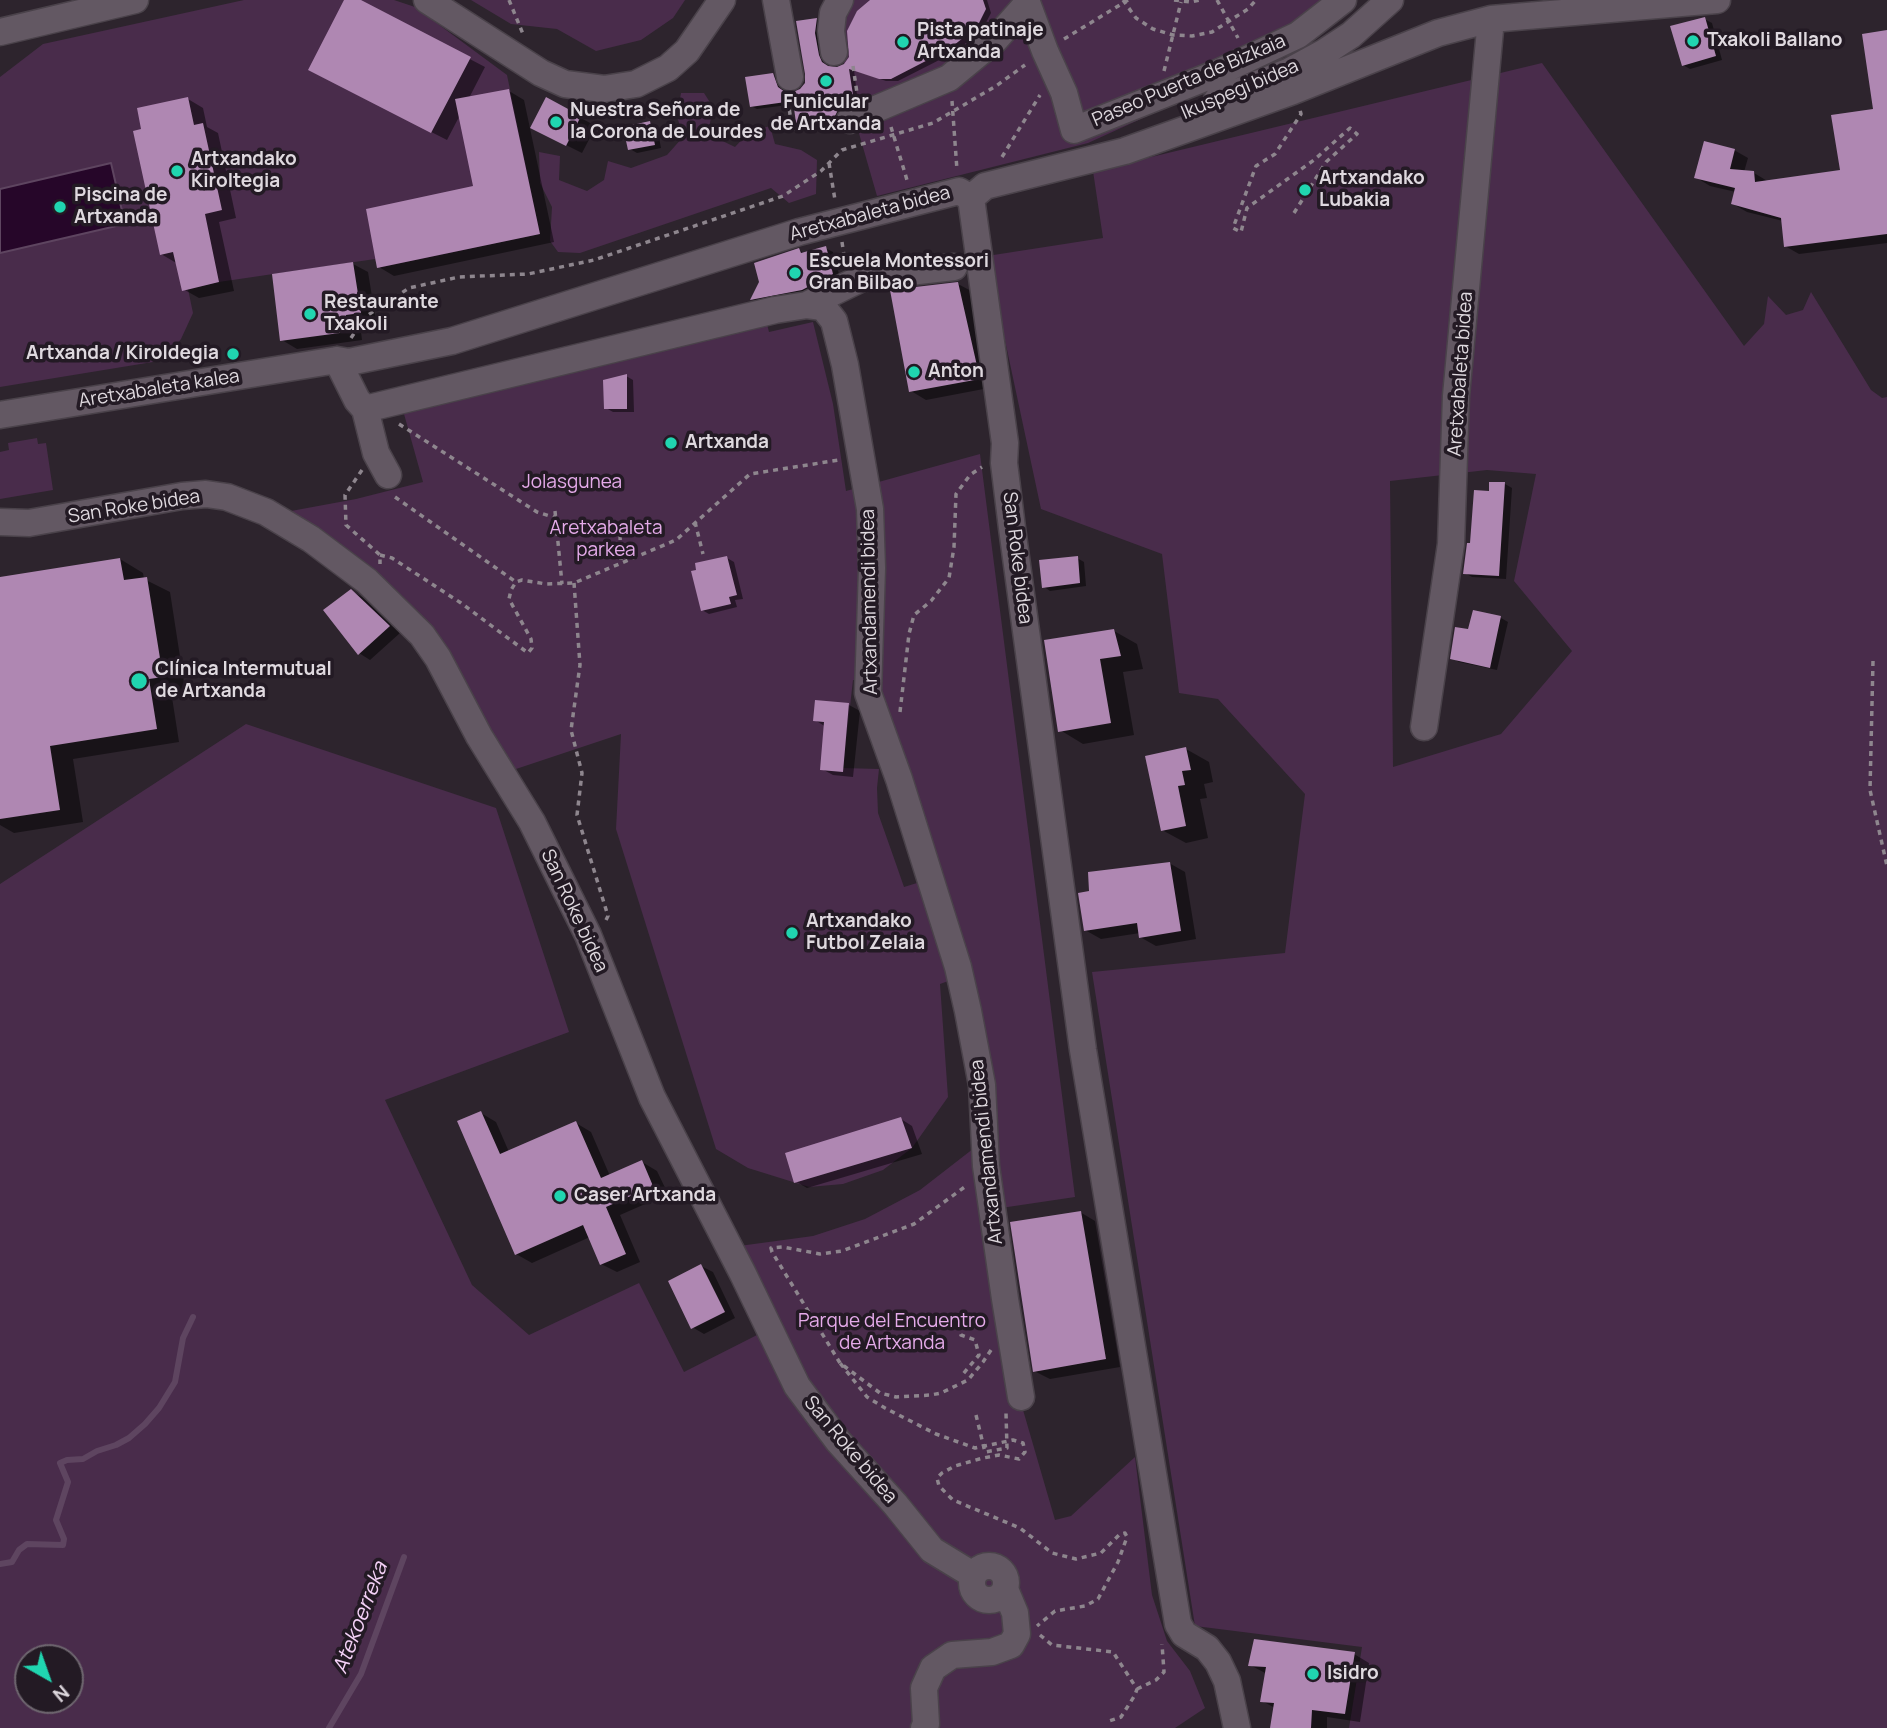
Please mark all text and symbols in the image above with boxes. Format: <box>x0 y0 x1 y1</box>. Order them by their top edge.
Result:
place label: Pista patinaje Artxanda <box>917 20 1044 64</box>
street label: Paseo Puerta de Bizkaia <box>1089 30 1289 132</box>
place label: Txakoli Ballano <box>1707 30 1843 52</box>
marker: Txakoli Ballano <box>1685 33 1701 49</box>
marker: Pista patinaje Artxanda <box>895 34 911 50</box>
street label: Ikuspegi bidea <box>1178 55 1302 125</box>
marker: Funicular de Artxanda <box>818 73 834 89</box>
place label: Funicular de Artxanda <box>771 92 881 136</box>
place label: Nuestra Señora de la Corona de Lourdes <box>570 100 763 144</box>
marker: Nuestra Señora de la Corona de Lourdes <box>548 114 564 130</box>
place label: Artxandako Kiroltegia <box>191 149 297 193</box>
marker: Artxandako Kiroltegia <box>169 163 185 179</box>
place label: Artxandako Lubakia <box>1319 168 1425 212</box>
street label: Aretxabaleta bidea <box>787 182 953 246</box>
marker: Artxandako Lubakia <box>1297 182 1313 198</box>
place label: Piscina de Artxanda <box>74 185 168 229</box>
marker: Piscina de Artxanda <box>52 199 68 215</box>
place label: Escuela Montessori Gran Bilbao <box>809 251 989 295</box>
marker: Escuela Montessori Gran Bilbao <box>787 265 803 281</box>
street label: Aretxabaleta bidea <box>1444 291 1478 457</box>
place label: Restaurante Txakoli <box>324 292 439 336</box>
marker: Restaurante Txakoli <box>302 306 318 322</box>
place label: Artxanda / Kiroldegia <box>26 343 219 365</box>
marker: Artxanda / Kiroldegia <box>225 346 241 362</box>
place label: Anton <box>928 361 984 383</box>
marker: Anton <box>906 364 922 380</box>
street label: Aretxabaleta kalea <box>77 365 241 413</box>
place label: Artxanda <box>685 432 769 454</box>
marker: Artxanda <box>663 435 679 451</box>
park label: Jolasgunea <box>522 472 622 494</box>
street label: San Roke bidea <box>66 485 202 529</box>
street label: San Roke bidea <box>998 491 1036 625</box>
street label: Artxandamendi bidea <box>857 509 883 695</box>
park label: Aretxabaleta parkea <box>549 518 663 562</box>
place label: Clínica Intermutual de Artxanda <box>155 659 332 703</box>
marker: Clínica Intermutual de Artxanda <box>129 671 149 691</box>
street label: San Roke bidea <box>536 846 612 976</box>
place label: Artxandako Futbol Zelaia <box>806 911 925 955</box>
marker: Artxandako Futbol Zelaia <box>784 925 800 941</box>
street label: Artxandamendi bidea <box>966 1058 1008 1246</box>
place label: Caser Artxanda <box>574 1185 716 1207</box>
marker: Caser Artxanda <box>552 1188 568 1204</box>
park label: Parque del Encuentro de Artxanda <box>798 1311 986 1355</box>
street label: San Roke bidea <box>798 1392 902 1508</box>
water label: Atekoerreka <box>328 1559 394 1677</box>
north arrow <box>14 1644 84 1714</box>
place label: Isidro <box>1327 1663 1379 1685</box>
marker: Isidro <box>1305 1666 1321 1682</box>
text: N <box>48 1679 75 1708</box>

